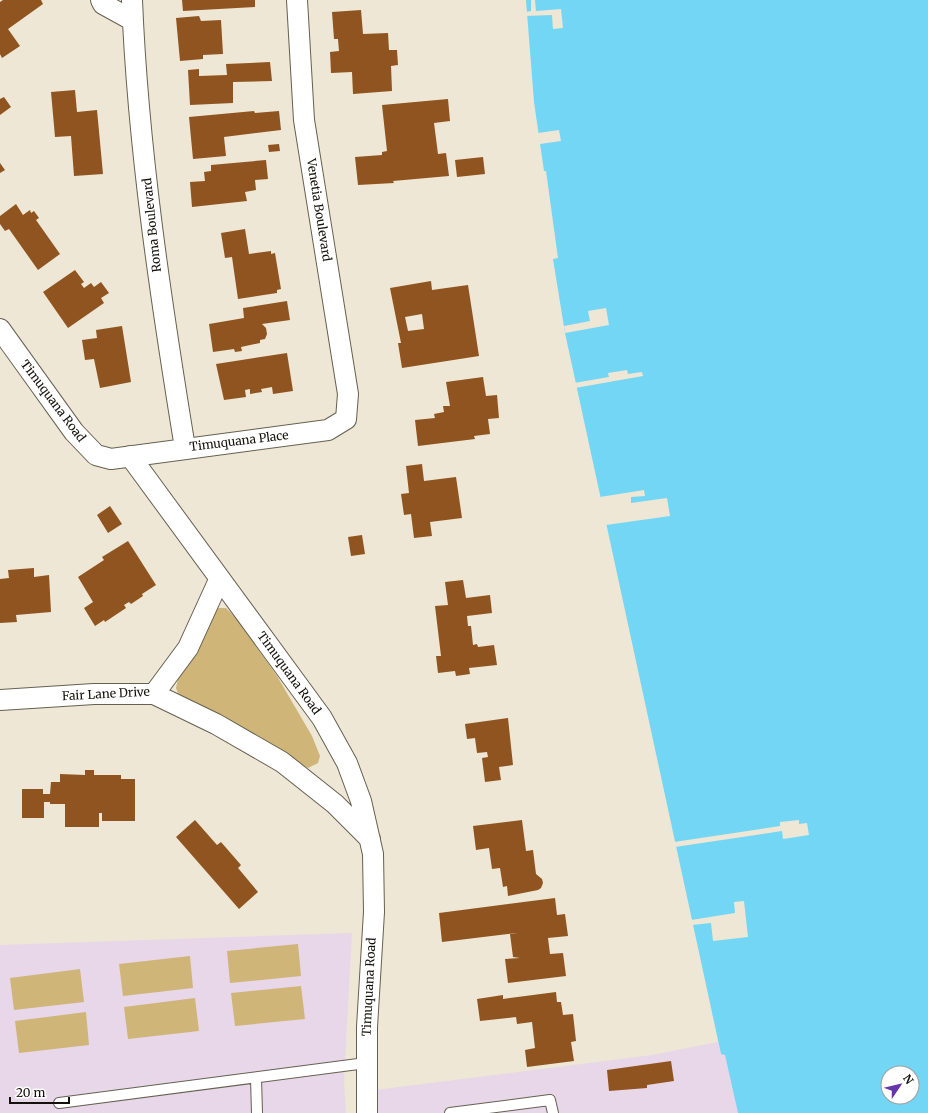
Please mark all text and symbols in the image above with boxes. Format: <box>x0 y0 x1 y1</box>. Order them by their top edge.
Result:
street label: Venetia Boulevard <box>304 156 335 262</box>
street label: Roma Boulevard <box>139 177 164 273</box>
street label: Timuquana Road <box>18 357 89 445</box>
street label: Timuquana Place <box>189 427 289 454</box>
street label: Timuquana Road <box>254 628 324 717</box>
street label: Fair Lane Drive <box>62 684 150 703</box>
street label: Timuquana Road <box>358 937 379 1037</box>
north arrow <box>880 1065 920 1105</box>
text: N <box>900 1072 917 1087</box>
scale bar <box>10 1079 69 1105</box>
text: 20 m <box>16 1085 45 1100</box>

